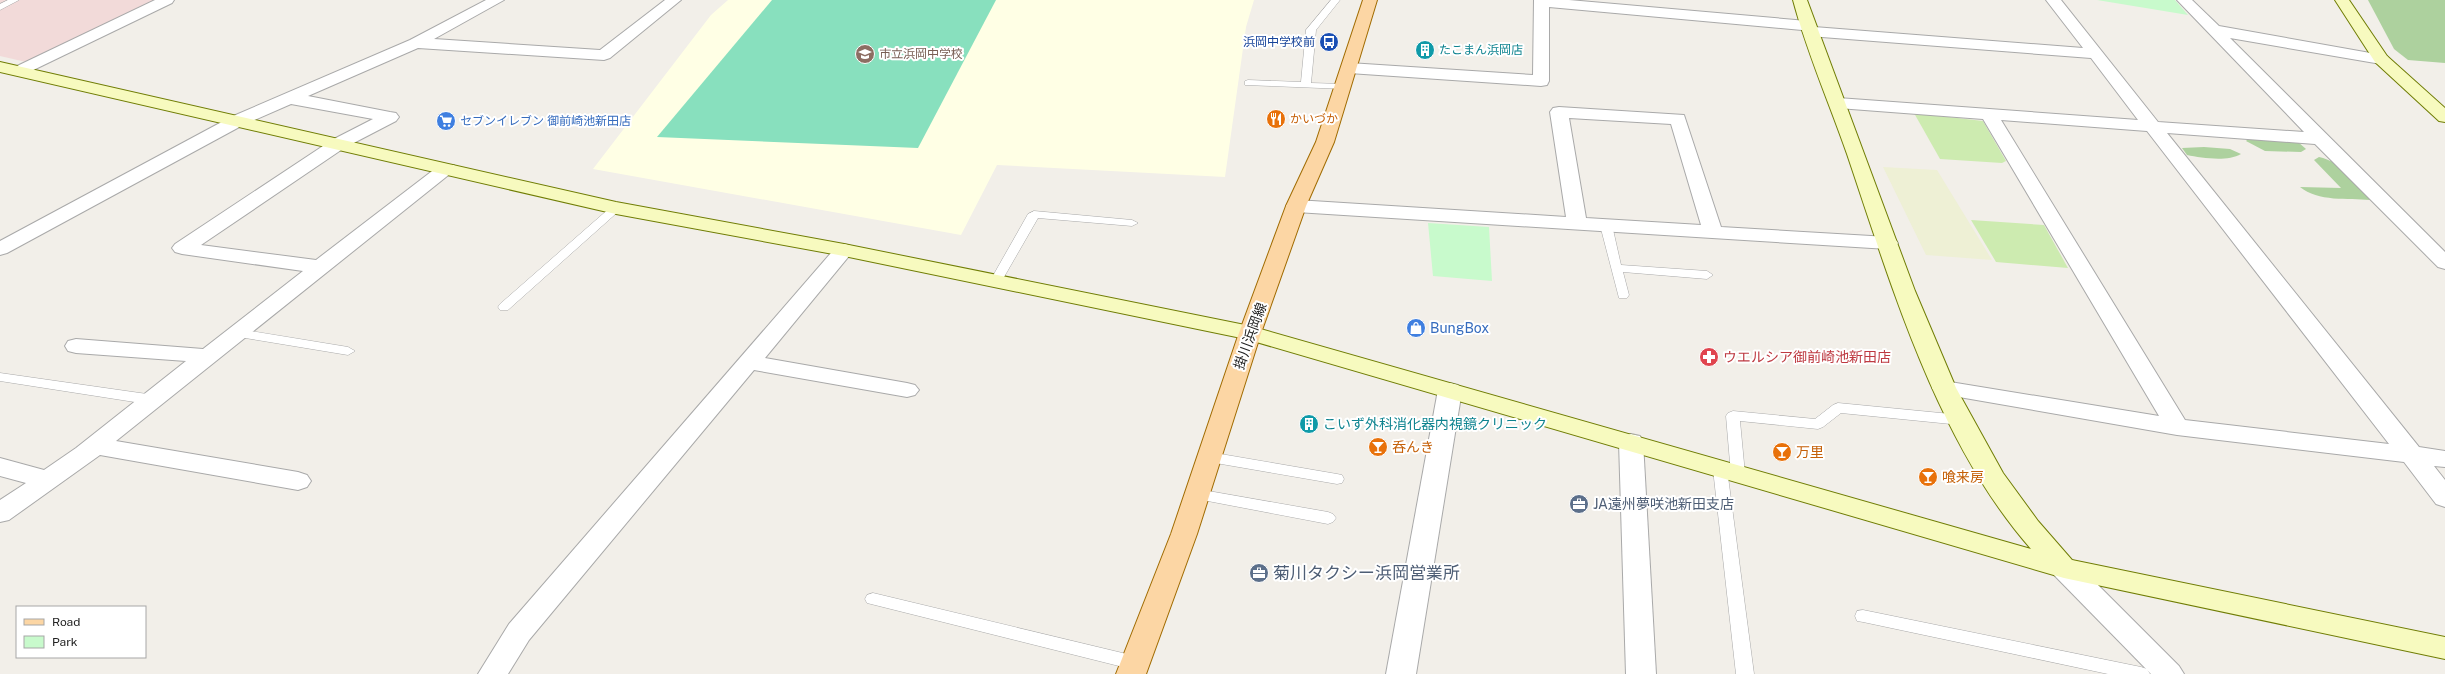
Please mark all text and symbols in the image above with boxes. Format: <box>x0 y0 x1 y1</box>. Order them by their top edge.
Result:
bus stop icon: 浜岡中学校前 <box>1318 31 1340 53</box>
place label: 浜岡中学校前 <box>1243 35 1315 49</box>
building icon: たこまん浜岡店 <box>1414 39 1436 61</box>
school or university icon: 市立浜岡中学校 <box>854 43 876 65</box>
place label: たこまん浜岡店 <box>1439 43 1523 57</box>
place label: 市立浜岡中学校 <box>879 47 963 61</box>
restaurant icon: かいづか <box>1265 108 1287 130</box>
supermarket icon: セブンイレブン 御前崎池新田店 <box>435 110 457 132</box>
place label: かいづか <box>1290 112 1338 126</box>
place label: セブンイレブン 御前崎池新田店 <box>460 114 631 128</box>
street label: 掛川浜岡線 <box>1231 300 1269 372</box>
shop icon: BungBox <box>1405 317 1427 339</box>
place label: BungBox <box>1430 320 1489 336</box>
pharmacy icon: ウエルシア御前崎池新田店 <box>1698 346 1720 368</box>
place label: ウエルシア御前崎池新田店 <box>1723 349 1891 365</box>
building icon: こいず外科消化器内視鏡クリニック <box>1298 413 1320 435</box>
place label: こいず外科消化器内視鏡クリニック <box>1323 416 1547 432</box>
bar icon: 呑んき <box>1367 436 1389 458</box>
place label: 呑んき <box>1392 439 1434 455</box>
bar icon: 万里 <box>1771 441 1793 463</box>
place label: 万里 <box>1796 444 1824 460</box>
bar icon: 喰来房 <box>1917 466 1939 488</box>
place label: 喰来房 <box>1942 469 1984 485</box>
office icon: JA遠州夢咲池新田支店 <box>1568 493 1590 515</box>
place label: JA遠州夢咲池新田支店 <box>1593 496 1734 512</box>
office icon: 菊川タクシー浜岡営業所 <box>1248 562 1270 584</box>
place label: 菊川タクシー浜岡営業所 <box>1273 563 1460 583</box>
legend <box>16 606 146 658</box>
text: Road <box>52 615 80 629</box>
text: Park <box>52 635 78 649</box>

